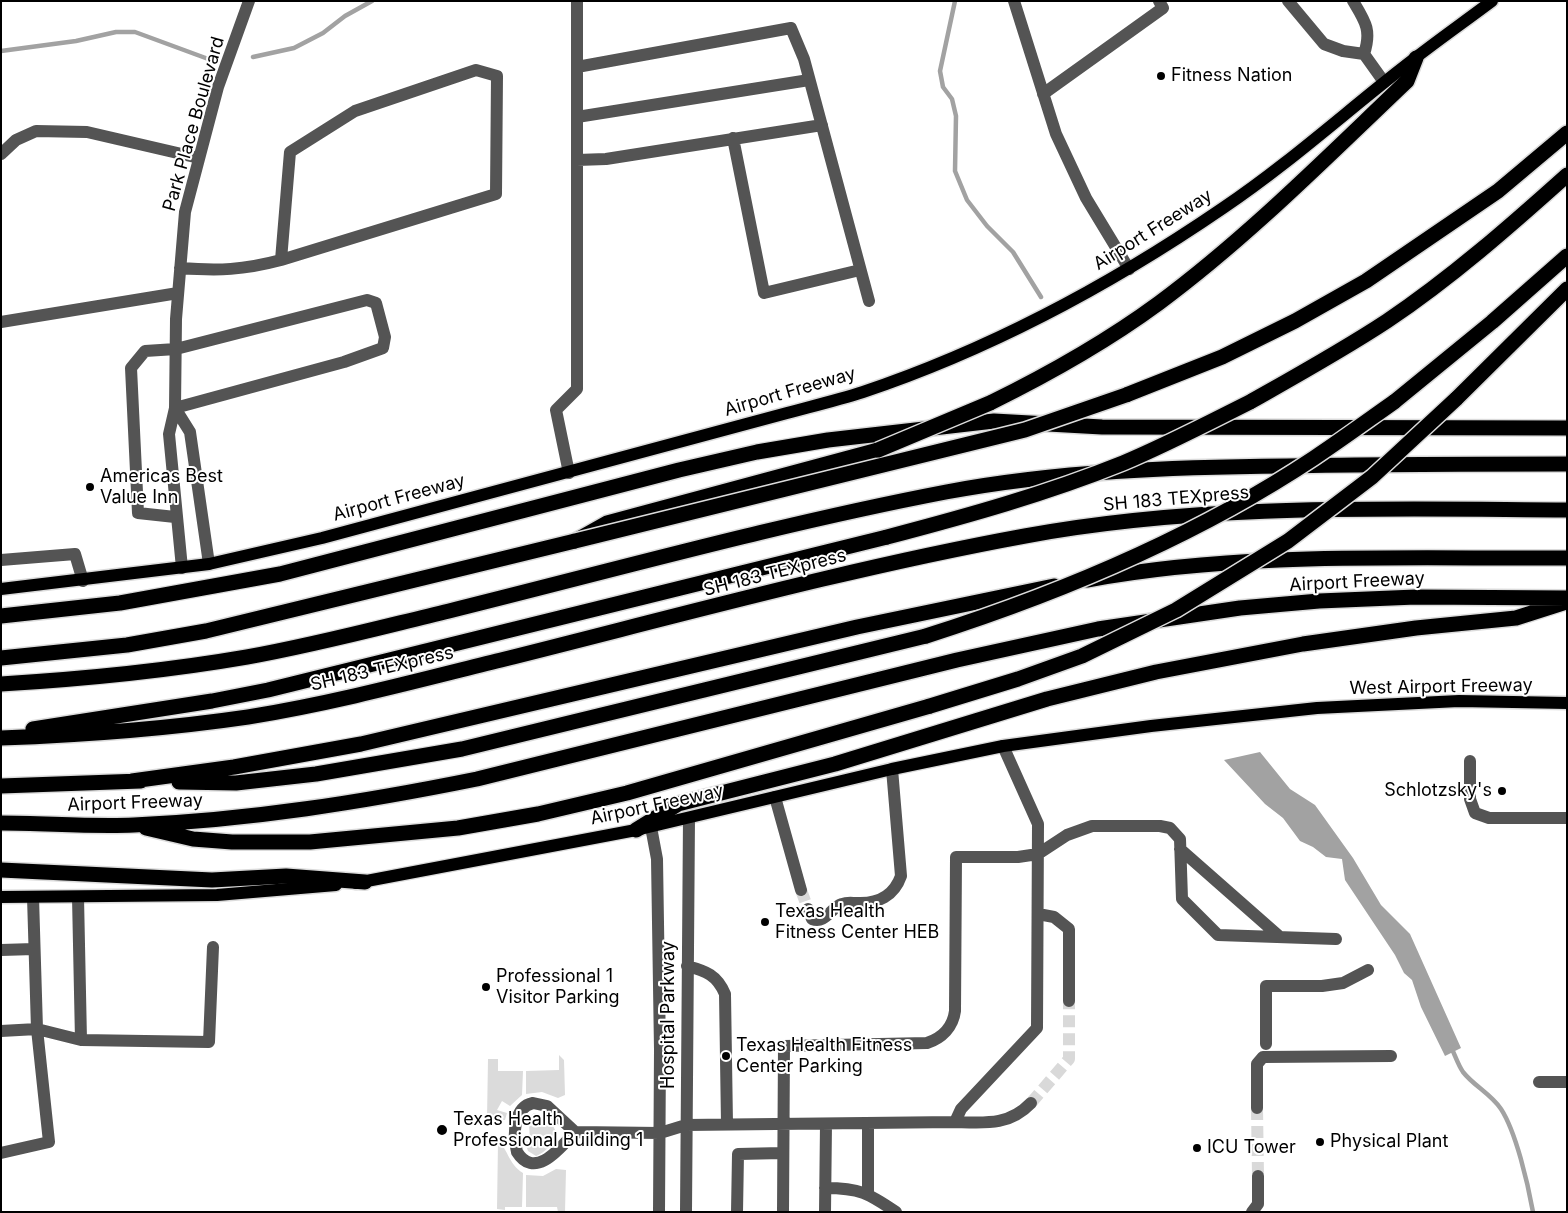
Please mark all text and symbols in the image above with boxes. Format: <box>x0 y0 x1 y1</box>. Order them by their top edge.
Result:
street label: Park Place Boulevard <box>159 34 229 214</box>
place label: Fitness Nation <box>1171 65 1292 87</box>
marker: Fitness Nation <box>1155 70 1167 82</box>
street label: Airport Freeway <box>1090 185 1216 275</box>
street label: Airport Freeway <box>722 363 858 421</box>
place label: Americas Best Value Inn <box>100 466 223 508</box>
street label: Airport Freeway <box>331 470 467 526</box>
marker: Americas Best Value Inn <box>84 481 96 493</box>
street label: SH 183 TEXpress <box>1102 482 1250 516</box>
street label: SH 183 TEXpress <box>701 545 849 601</box>
street label: Airport Freeway <box>1289 568 1425 596</box>
street label: SH 183 TEXpress <box>308 642 456 696</box>
street label: West Airport Freeway <box>1349 675 1533 699</box>
street label: Airport Freeway <box>588 780 726 830</box>
place label: Schlotzsky's <box>1384 780 1492 802</box>
marker: Schlotzsky's <box>1496 785 1508 797</box>
street label: Airport Freeway <box>67 790 203 816</box>
place label: Texas Health Fitness Center HEB <box>775 901 939 944</box>
marker: Texas Health Fitness Center HEB <box>759 916 771 928</box>
street label: Hospital Parkway <box>658 941 680 1089</box>
place label: Professional 1 Visitor Parking <box>496 966 620 1009</box>
marker: Professional 1 Visitor Parking <box>480 981 492 993</box>
place label: Texas Health Fitness Center Parking <box>736 1035 912 1078</box>
marker: Texas Health Fitness Center Parking <box>720 1050 732 1062</box>
place label: Texas Health Professional Building 1 <box>453 1109 643 1152</box>
marker: Texas Health Professional Building 1 <box>435 1123 449 1137</box>
place label: Physical Plant <box>1330 1131 1448 1153</box>
marker: Physical Plant <box>1314 1136 1326 1148</box>
place label: ICU Tower <box>1207 1137 1296 1159</box>
marker: ICU Tower <box>1191 1142 1203 1154</box>

